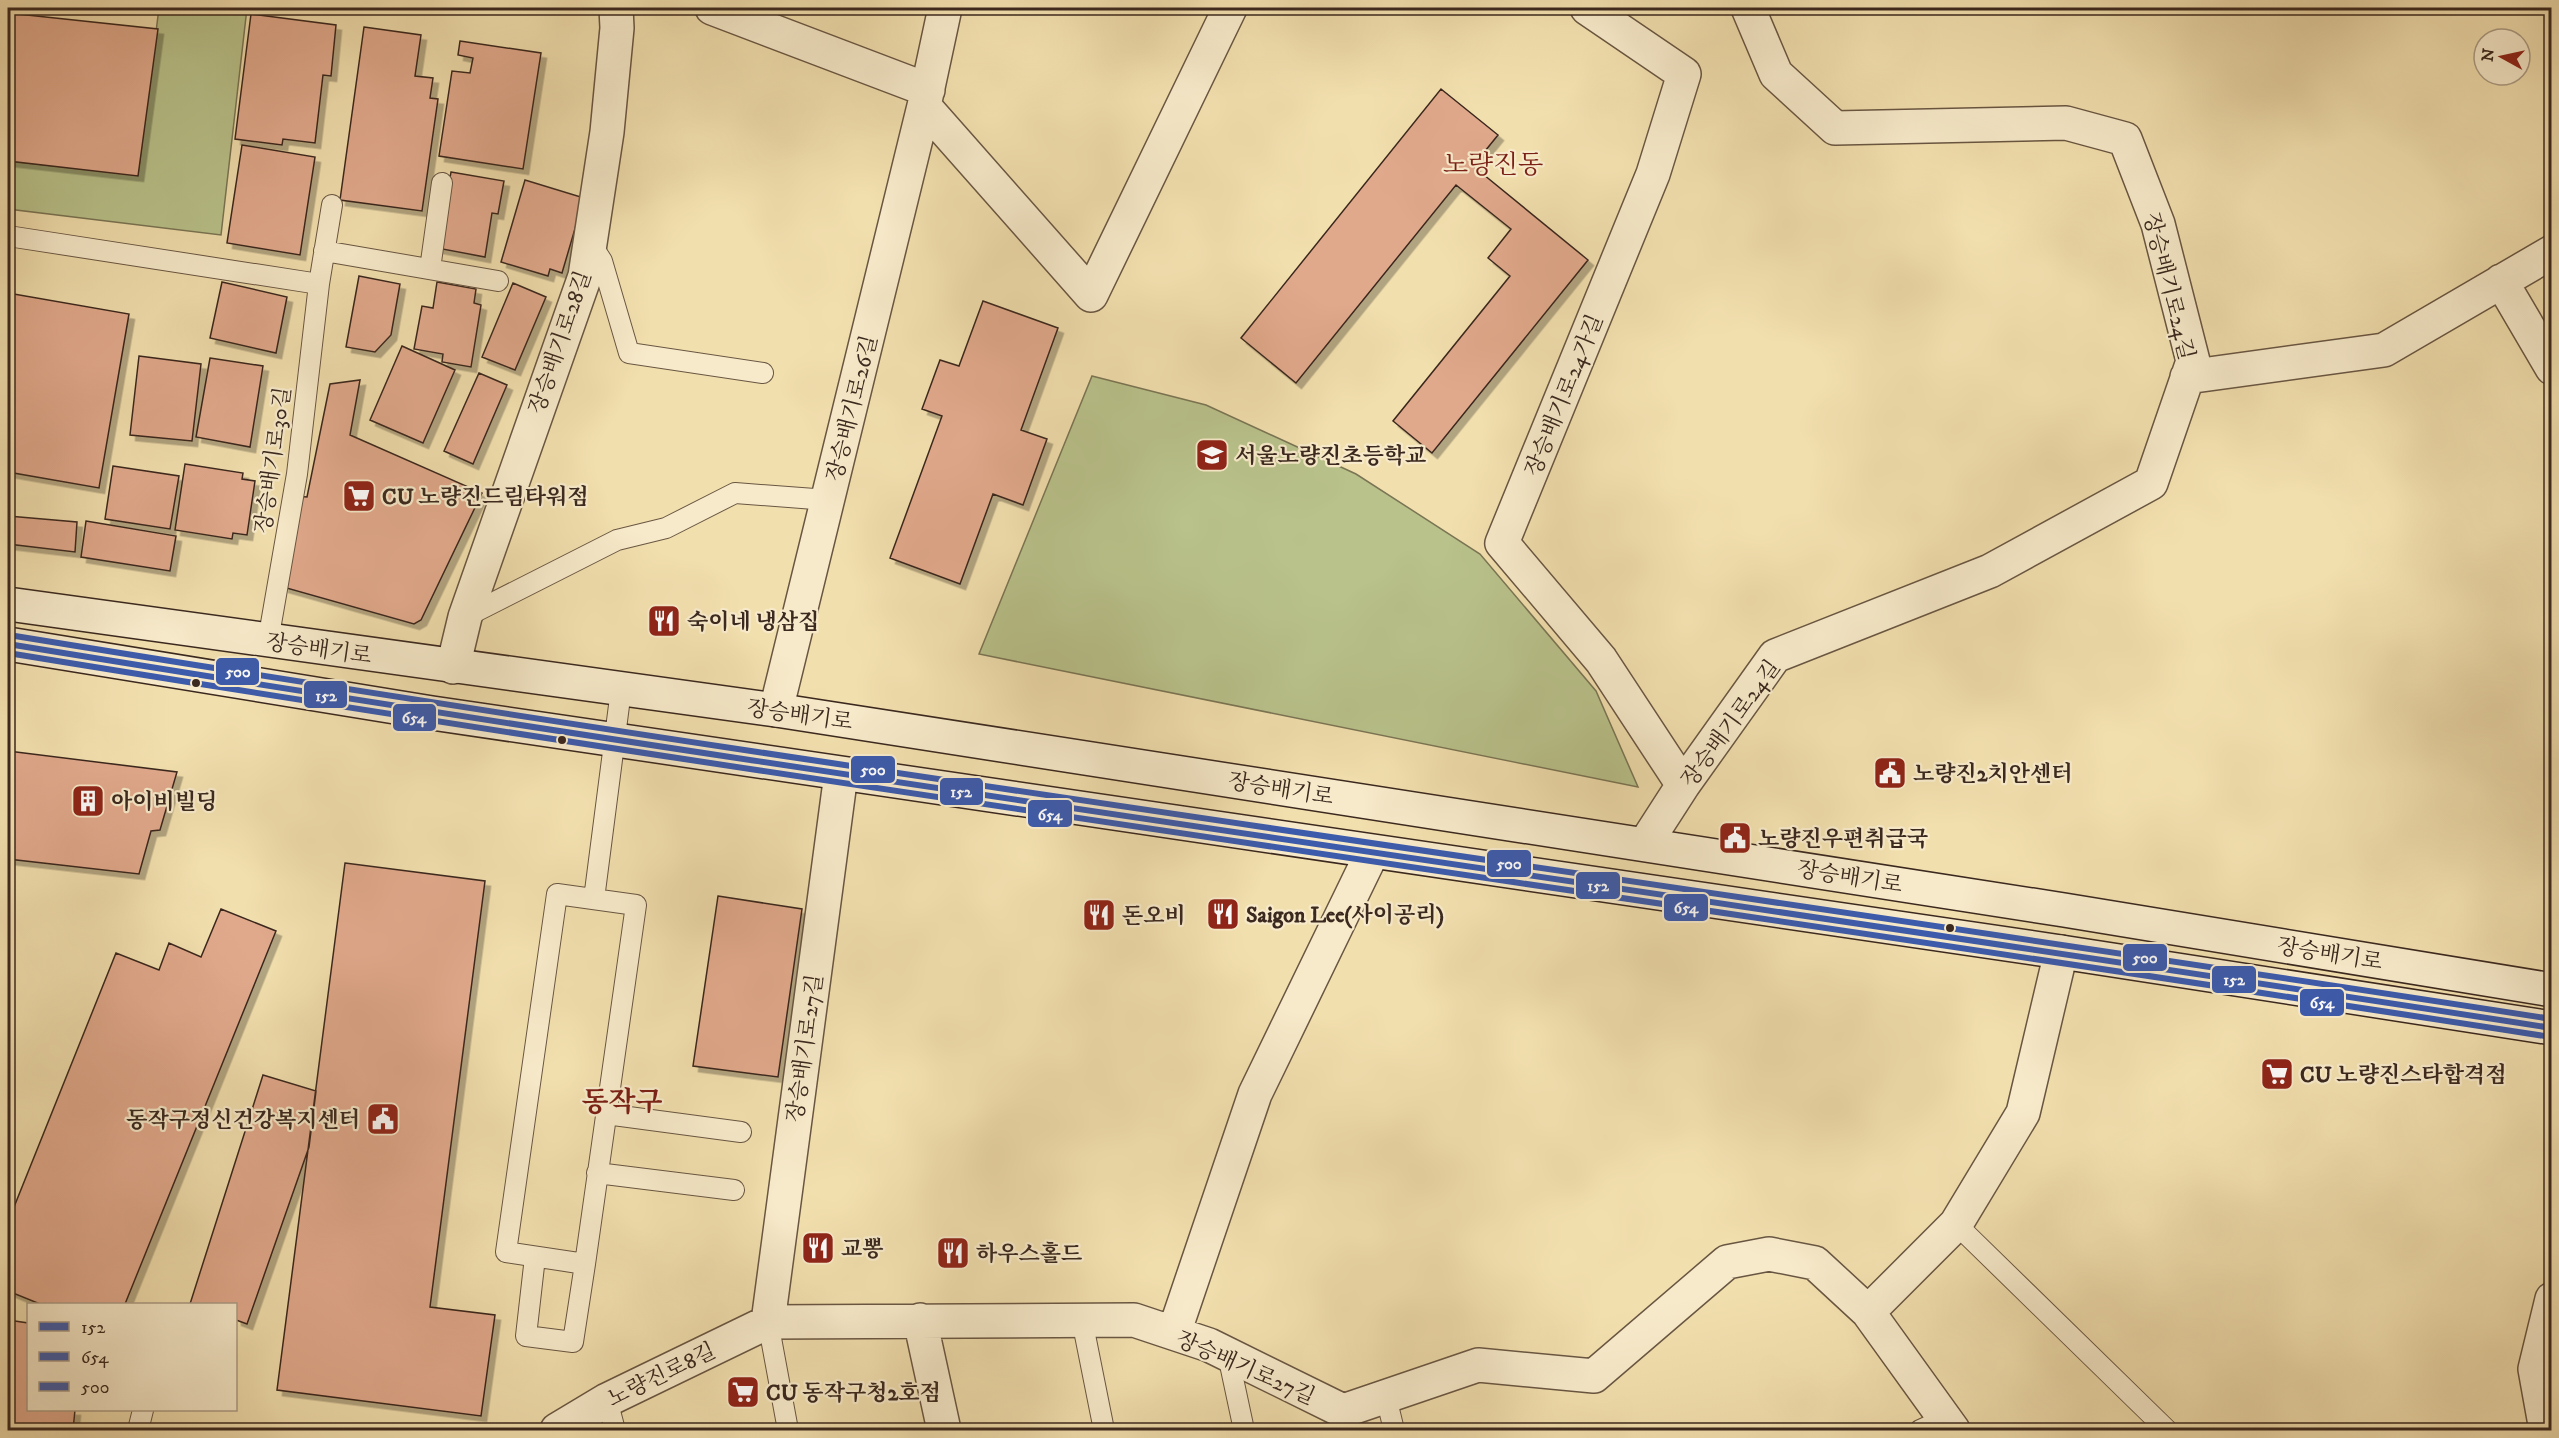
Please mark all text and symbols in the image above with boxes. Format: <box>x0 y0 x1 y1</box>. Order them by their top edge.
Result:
north arrow <box>2472 27 2532 87</box>
text: N <box>2477 47 2499 63</box>
district label: 노량진동 <box>1443 149 1543 182</box>
street label: 장승배기로24길 <box>2137 210 2200 363</box>
street label: 장승배기로28길 <box>523 267 597 417</box>
street label: 장승배기로24가길 <box>1520 311 1609 480</box>
street label: 장승배기로26길 <box>821 332 884 484</box>
street label: 장승배기로30길 <box>250 385 297 535</box>
school or university icon: 서울노량진초등학교 <box>1194 437 1230 473</box>
place label: 서울노량진초등학교 <box>1235 443 1426 470</box>
supermarket icon: CU 노량진드림타워점 <box>341 478 377 514</box>
place label: CU 노량진드림타워점 <box>382 484 588 511</box>
restaurant icon: 숙이네 냉삼집 <box>646 603 682 639</box>
place label: 숙이네 냉삼집 <box>687 609 819 636</box>
street label: 장승배기로 <box>264 629 373 670</box>
street label: 장승배기로24길 <box>1676 655 1787 793</box>
line badge: 500 <box>215 657 260 686</box>
text: 500 <box>224 662 251 682</box>
unlabelled marker <box>190 677 202 689</box>
line badge: 152 <box>303 680 348 709</box>
text: 152 <box>315 686 338 706</box>
street label: 장승배기로 <box>745 695 854 736</box>
line badge: 654 <box>392 703 437 732</box>
text: 654 <box>402 708 427 728</box>
unlabelled marker <box>556 734 568 746</box>
line badge: 500 <box>850 755 896 784</box>
public building icon: 노량진2치안센터 <box>1872 755 1908 791</box>
text: 500 <box>859 760 886 780</box>
place label: 노량진2치안센터 <box>1913 761 2073 788</box>
street label: 장승배기로 <box>1226 768 1335 811</box>
line badge: 152 <box>939 777 984 806</box>
text: 152 <box>950 782 973 802</box>
building icon: 아이비빌딩 <box>70 783 106 819</box>
place label: 아이비빌딩 <box>111 789 217 816</box>
line badge: 654 <box>1027 799 1073 828</box>
text: 654 <box>1038 805 1063 825</box>
public building icon: 노량진우편취급국 <box>1717 820 1753 856</box>
place label: 노량진우편취급국 <box>1758 826 1929 853</box>
line badge: 500 <box>1486 849 1532 878</box>
text: 500 <box>1495 854 1522 874</box>
street label: 장승배기로 <box>1795 856 1904 899</box>
line badge: 152 <box>1575 871 1621 900</box>
text: 152 <box>1587 876 1610 896</box>
line badge: 654 <box>1663 893 1709 922</box>
restaurant icon: Saigon Lee(사이공리) <box>1205 896 1241 932</box>
restaurant icon: 돈오비 <box>1081 897 1117 933</box>
text: 654 <box>1674 898 1699 918</box>
place label: Saigon Lee(사이공리) <box>1246 902 1444 929</box>
place label: 돈오비 <box>1122 903 1186 930</box>
unlabelled marker <box>1944 922 1956 934</box>
street label: 장승배기로 <box>2275 933 2384 976</box>
line badge: 500 <box>2122 943 2168 972</box>
text: 500 <box>2131 948 2158 968</box>
line badge: 152 <box>2211 965 2257 994</box>
text: 152 <box>2223 970 2246 990</box>
street label: 장승배기로27길 <box>782 972 829 1124</box>
line badge: 654 <box>2299 988 2345 1017</box>
text: 654 <box>2310 993 2335 1013</box>
supermarket icon: CU 노량진스타합격점 <box>2259 1056 2295 1092</box>
place label: CU 노량진스타합격점 <box>2300 1062 2506 1089</box>
district label: 동작구 <box>581 1085 663 1120</box>
public building icon: 동작구정신건강복지센터 <box>365 1101 401 1137</box>
place label: 동작구정신건강복지센터 <box>126 1107 360 1134</box>
restaurant icon: 교뽕 <box>800 1230 836 1266</box>
restaurant icon: 하우스홀드 <box>935 1235 971 1271</box>
place label: 교뽕 <box>841 1236 884 1263</box>
place label: 하우스홀드 <box>976 1241 1082 1268</box>
legend <box>27 1303 237 1411</box>
text: 152 <box>81 1317 105 1339</box>
street label: 장승배기로27길 <box>1172 1326 1319 1411</box>
street label: 노량진로8길 <box>603 1338 720 1413</box>
text: 654 <box>81 1347 109 1369</box>
supermarket icon: CU 동작구청2호점 <box>725 1374 761 1410</box>
text: 500 <box>81 1377 109 1399</box>
place label: CU 동작구청2호점 <box>766 1380 941 1407</box>

